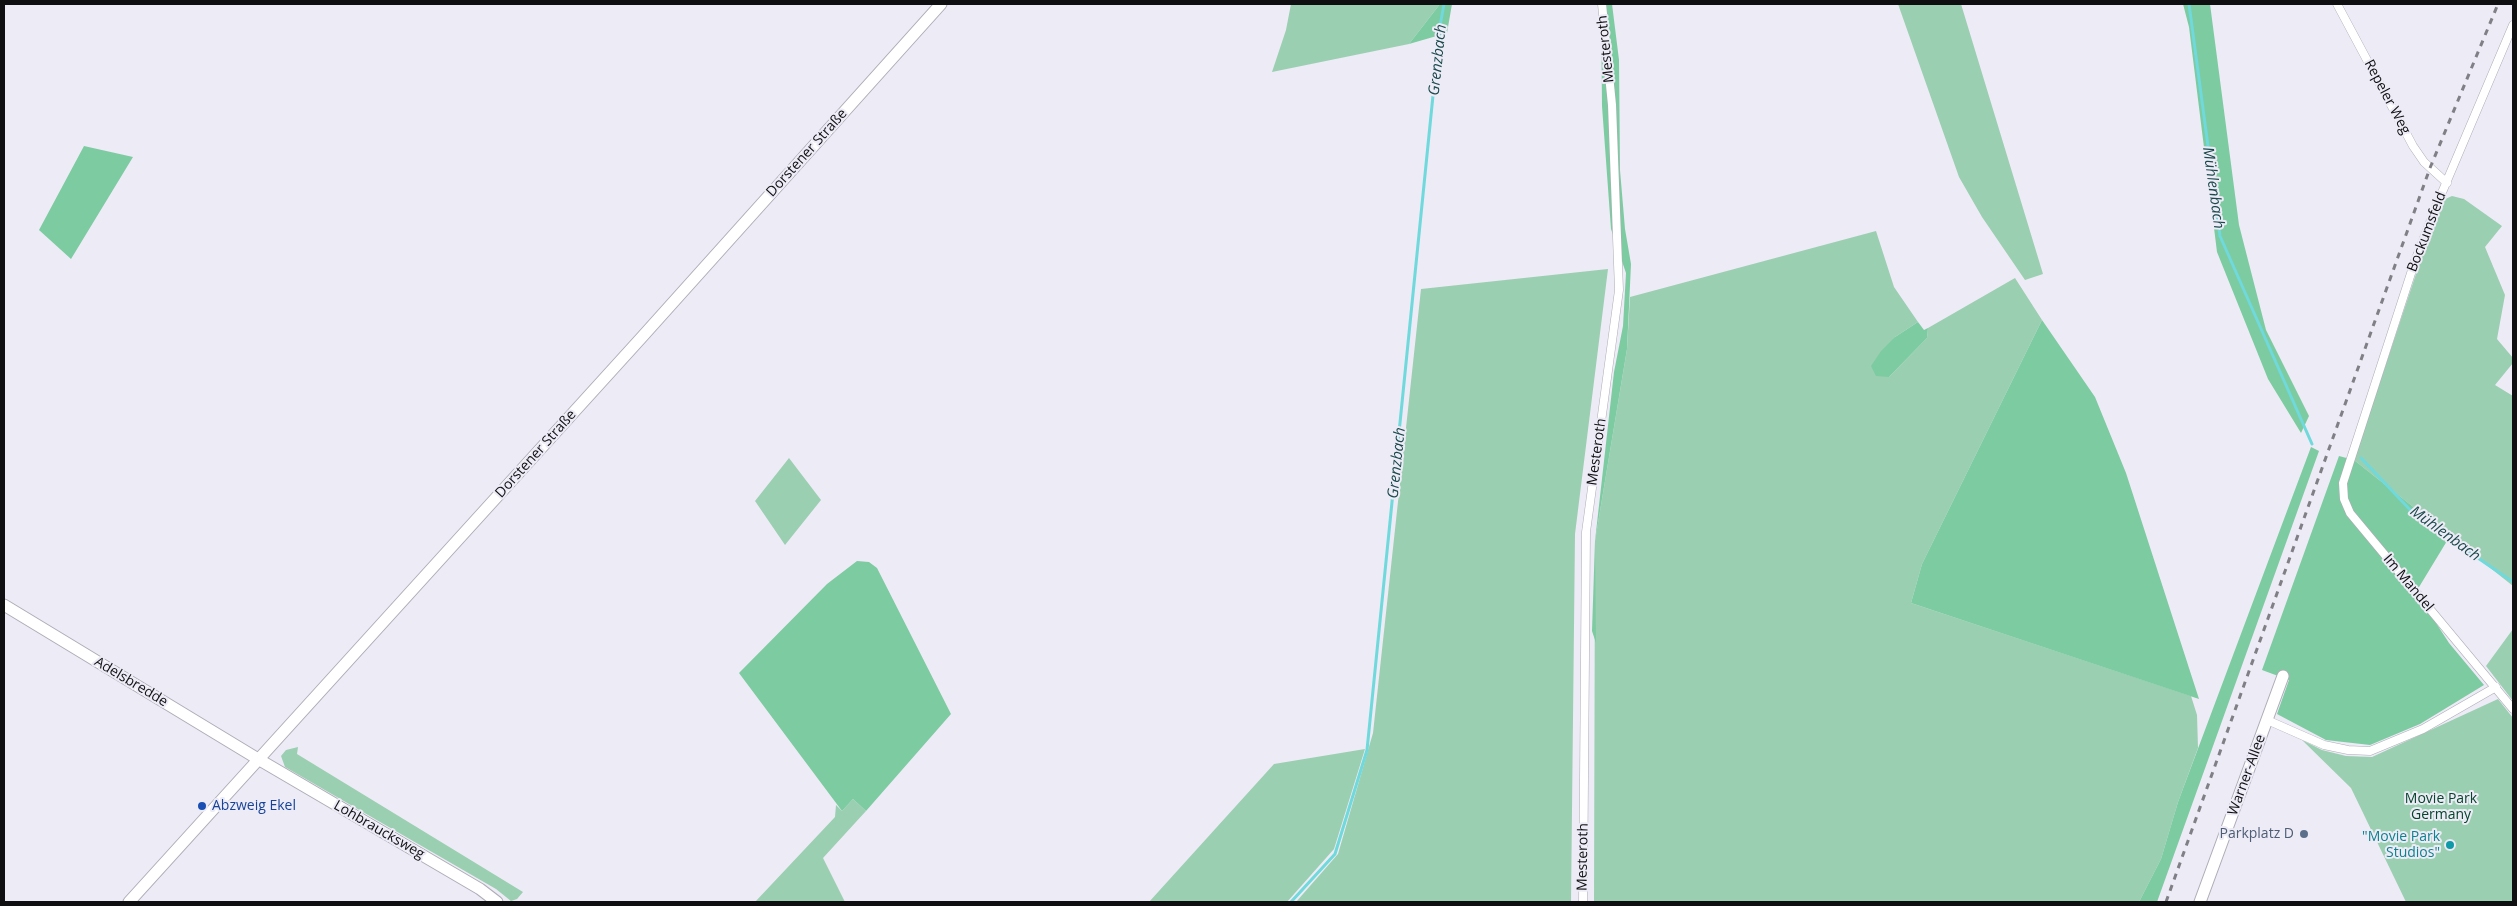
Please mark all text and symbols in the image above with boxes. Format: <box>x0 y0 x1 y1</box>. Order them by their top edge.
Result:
street label: Mesteroth <box>1594 14 1618 84</box>
water label: Grenzbach <box>1425 24 1451 96</box>
street label: Repeler Weg <box>2360 57 2414 137</box>
street label: Dorstener Straße <box>763 106 851 200</box>
water label: Mühlenbach <box>2198 146 2228 230</box>
street label: Bockumsfeld <box>2404 190 2450 274</box>
street label: Dorstener Straße <box>492 407 580 501</box>
street label: Mesteroth <box>1584 417 1610 487</box>
water label: Grenzbach <box>1384 427 1410 499</box>
water label: Mühlenbach <box>2406 503 2484 565</box>
street label: Im Mandel <box>2379 551 2437 615</box>
street label: Adelsbredde <box>91 654 171 710</box>
street label: Warner-Allee <box>2225 732 2269 818</box>
park label: Movie Park Germany <box>2405 791 2477 824</box>
street label: Lohbraucksweg <box>331 797 427 863</box>
place label: Abzweig Ekel <box>212 798 296 814</box>
marker: Abzweig Ekel <box>196 800 208 812</box>
street label: Mesteroth <box>1574 823 1592 891</box>
place label: Parkplatz D <box>2219 826 2294 842</box>
marker: Parkplatz D <box>2298 828 2310 840</box>
place label: "Movie Park Studios" <box>2362 829 2440 862</box>
marker: "Movie Park Studios" <box>2444 839 2456 851</box>

